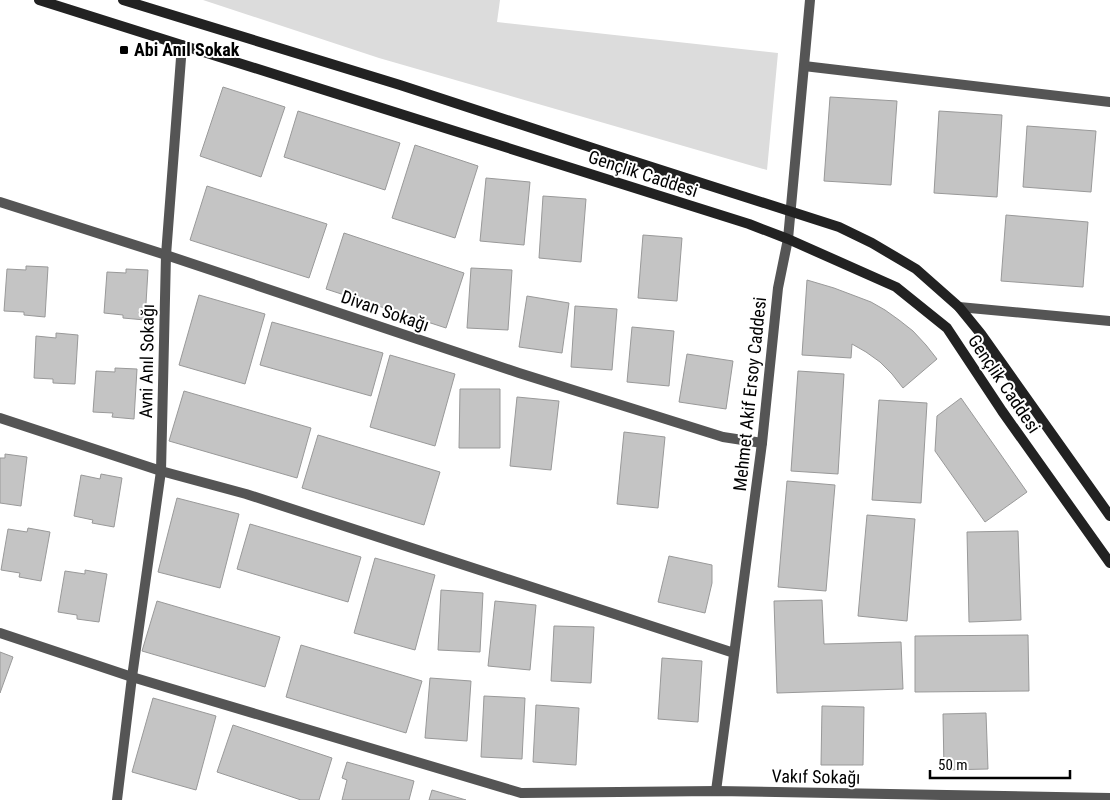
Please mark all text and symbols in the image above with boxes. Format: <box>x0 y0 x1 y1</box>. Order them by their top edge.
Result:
place label: Abi Anıl Sokak <box>134 39 240 60</box>
marker: Abi Anıl Sokak <box>118 44 130 56</box>
street label: Gençlik Caddesi <box>586 146 701 201</box>
street label: Divan Sokağı <box>338 286 432 335</box>
street label: Mehmet Akif Ersoy Caddesi <box>729 296 770 492</box>
street label: Avni Anıl Sokağı <box>135 304 158 418</box>
street label: Gençlik Caddesi <box>964 331 1045 437</box>
scale bar <box>930 748 1070 780</box>
text: 50 m <box>938 756 968 774</box>
street label: Vakıf Sokağı <box>771 765 861 788</box>

